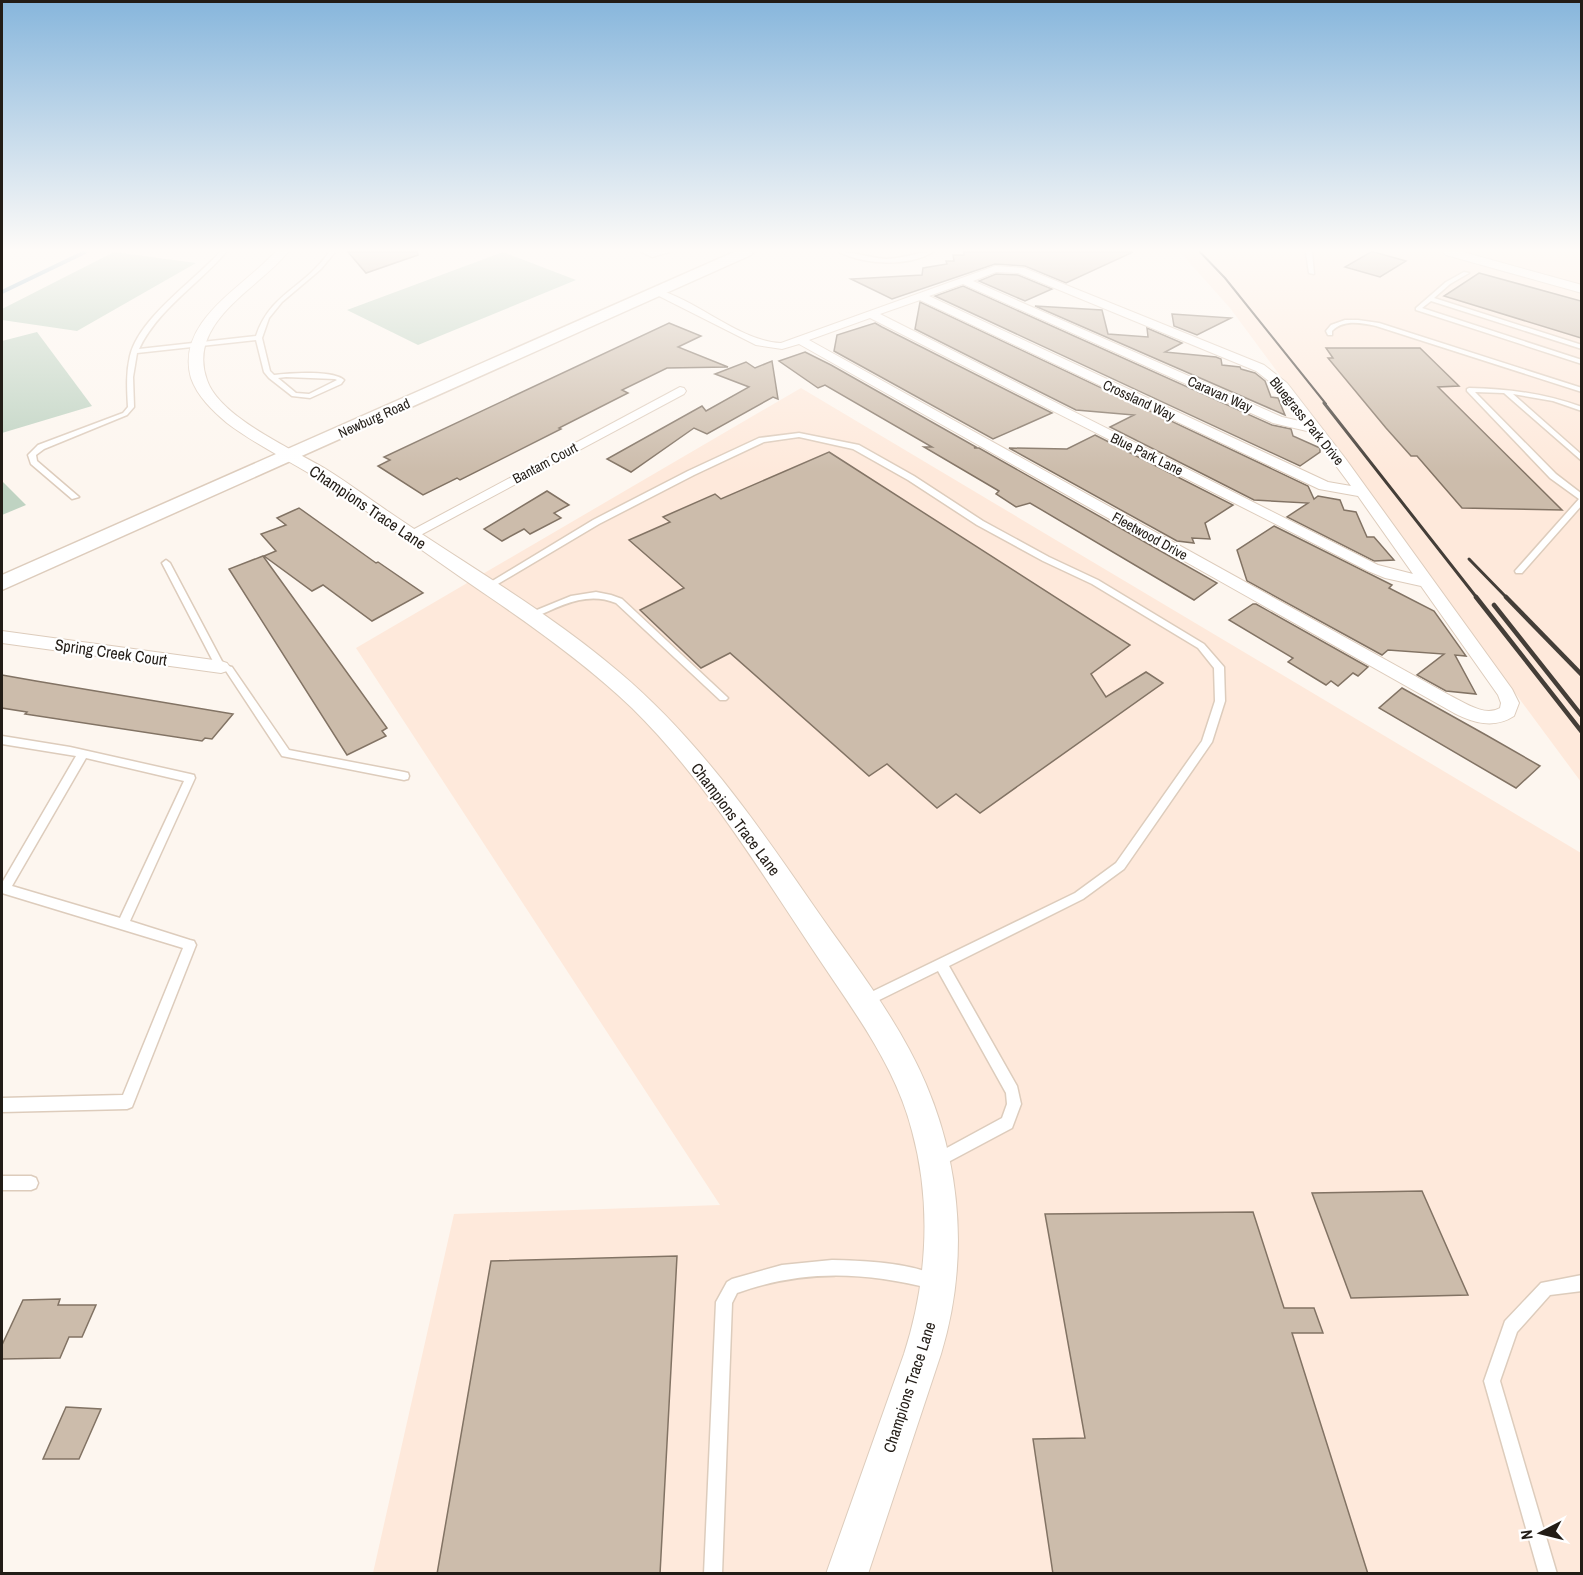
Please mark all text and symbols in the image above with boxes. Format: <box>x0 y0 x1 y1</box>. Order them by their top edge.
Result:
street label: Caravan Way <box>1185 372 1255 416</box>
street label: Bluegrass Park Drive <box>1266 373 1348 469</box>
street label: Crossland Way <box>1100 375 1178 425</box>
street label: Newburg Road <box>335 394 413 442</box>
street label: Blue Park Lane <box>1108 429 1186 479</box>
street label: Bantam Court <box>510 438 580 488</box>
street label: Champions Trace Lane <box>305 460 431 554</box>
street label: Fleetwood Drive <box>1109 508 1191 564</box>
street label: Spring Creek Court <box>54 633 169 671</box>
street label: Champions Trace Lane <box>686 758 786 880</box>
street label: Champions Trace Lane <box>877 1319 941 1455</box>
north arrow <box>1511 1503 1571 1563</box>
text: N <box>1515 1529 1538 1541</box>

